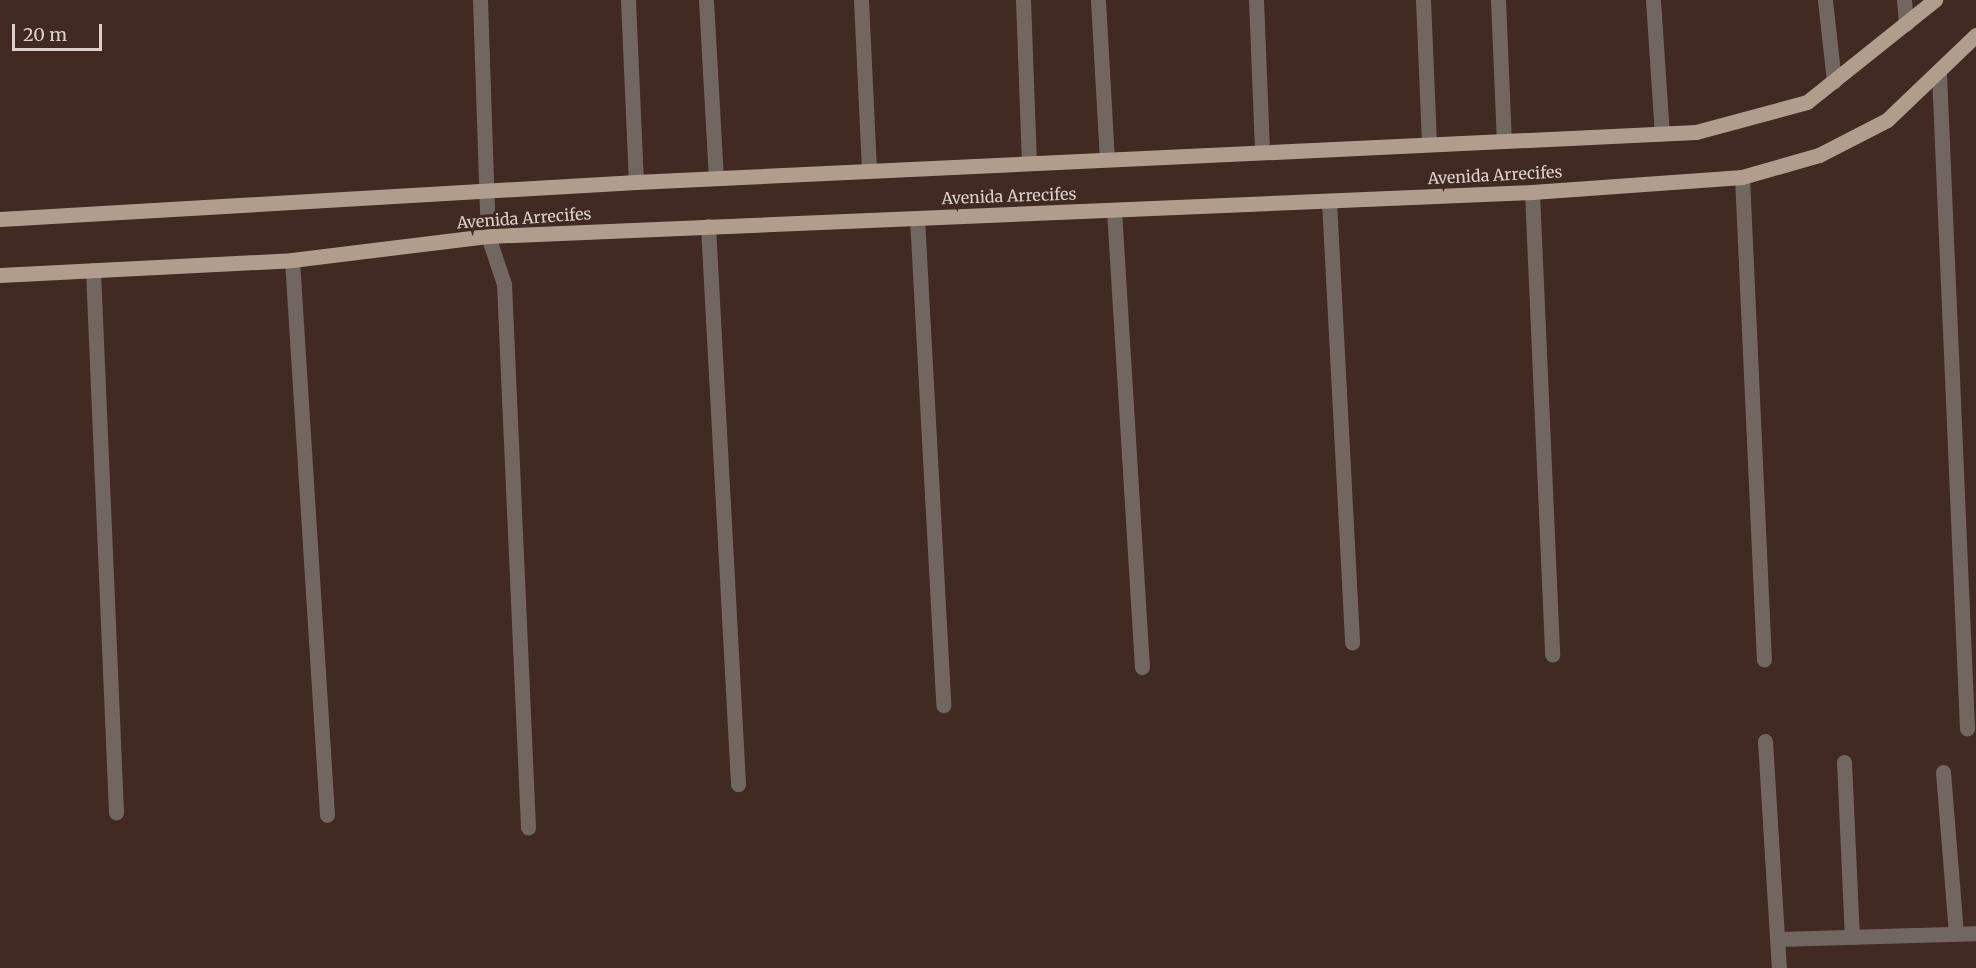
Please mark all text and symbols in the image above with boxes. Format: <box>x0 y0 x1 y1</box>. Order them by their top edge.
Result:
scale bar <box>15 12 105 50</box>
text: 20 m <box>23 23 67 46</box>
street label: Avenida Arrecifes <box>1427 162 1563 188</box>
street label: Avenida Arrecifes <box>941 184 1077 208</box>
street label: Avenida Arrecifes <box>456 204 592 232</box>

